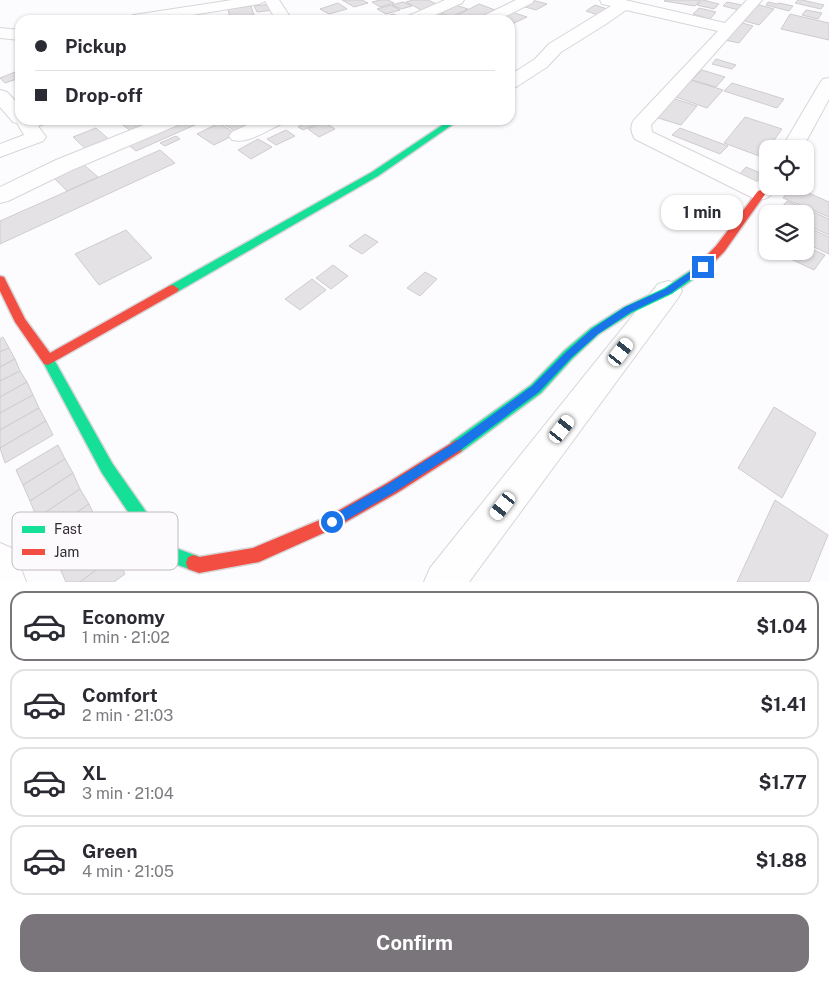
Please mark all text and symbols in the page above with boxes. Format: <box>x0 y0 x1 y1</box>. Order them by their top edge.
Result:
text: Pickup <box>65 35 127 57</box>
text: Drop-off <box>65 84 142 106</box>
map controls <box>759 140 814 260</box>
button: locate <box>759 140 814 195</box>
callout: 1 min <box>662 194 744 230</box>
text: 1 min <box>683 203 721 222</box>
button: layers <box>759 205 814 260</box>
route end <box>692 256 714 278</box>
car <box>605 336 636 368</box>
car <box>546 413 577 445</box>
car <box>487 490 518 522</box>
route start <box>321 511 343 533</box>
legend <box>12 512 178 570</box>
text: Fast <box>54 521 82 537</box>
text: Jam <box>54 544 79 560</box>
icon: car <box>22 604 67 649</box>
text: Economy <box>82 606 165 628</box>
text: $1.04 <box>756 615 807 637</box>
text: 1 min · 21:02 <box>82 628 170 647</box>
icon: car <box>22 682 67 727</box>
text: Comfort <box>82 684 158 706</box>
text: $1.41 <box>760 693 807 715</box>
text: 2 min · 21:03 <box>82 706 173 725</box>
icon: car <box>22 760 67 805</box>
text: XL <box>82 762 107 784</box>
text: $1.77 <box>758 771 807 793</box>
text: 3 min · 21:04 <box>82 784 174 803</box>
icon: car <box>22 838 67 883</box>
text: Green <box>82 840 137 862</box>
text: $1.88 <box>755 849 807 871</box>
text: 4 min · 21:05 <box>82 862 174 881</box>
button: Confirm <box>20 914 809 972</box>

